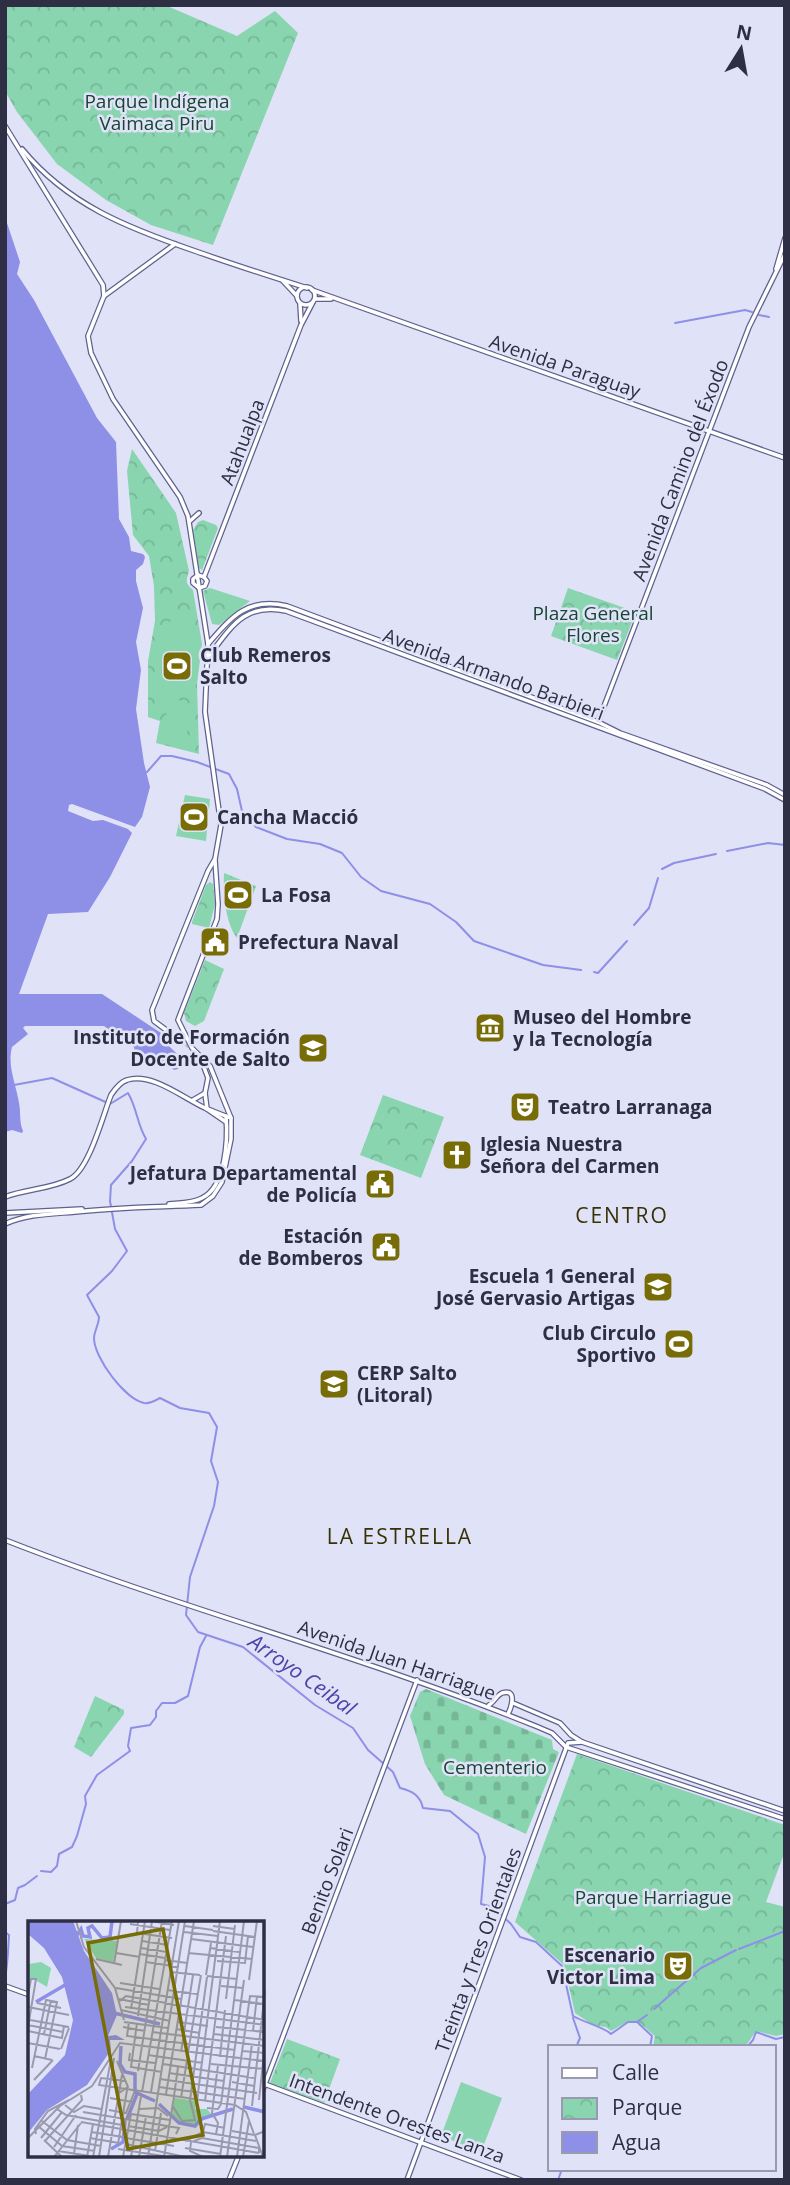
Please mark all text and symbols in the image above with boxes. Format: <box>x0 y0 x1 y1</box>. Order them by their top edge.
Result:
north arrow <box>706 14 776 84</box>
text: N <box>734 18 754 47</box>
park label: Parque Indígena Vaimaca Piru <box>84 88 230 136</box>
street label: Avenida Paraguay <box>486 328 644 404</box>
street label: Avenida Camino del Éxodo <box>626 355 734 585</box>
street label: Atahualpa <box>214 395 270 489</box>
park label: Plaza General Flores <box>532 600 654 648</box>
street label: Avenida Armando Barbieri <box>380 622 608 726</box>
place label: Club Remeros Salto <box>200 642 331 690</box>
sports icon: Club Remeros Salto <box>160 649 194 683</box>
sports icon: Cancha Macció <box>177 800 211 834</box>
place label: Cancha Macció <box>217 804 358 830</box>
sports icon: La Fosa <box>221 878 255 912</box>
place label: La Fosa <box>261 882 331 908</box>
public building icon: Prefectura Naval <box>198 925 232 959</box>
place label: Prefectura Naval <box>238 929 399 955</box>
place label: Museo del Hombre y la Tecnología <box>513 1004 692 1052</box>
museum icon: Museo del Hombre y la Tecnología <box>473 1011 507 1045</box>
place label: Instituto de Formación Docente de Salto <box>73 1024 290 1072</box>
school or university icon: Instituto de Formación Docente de Salto <box>296 1031 330 1065</box>
theatre icon: Teatro Larranaga <box>508 1090 542 1124</box>
place label: Teatro Larranaga <box>548 1094 712 1120</box>
place label: Iglesia Nuestra Señora del Carmen <box>480 1131 660 1179</box>
church icon: Iglesia Nuestra Señora del Carmen <box>440 1138 474 1172</box>
place label: Jefatura Departamental de Policía <box>128 1160 357 1208</box>
public building icon: Jefatura Departamental de Policía <box>363 1167 397 1201</box>
district label: CENTRO <box>575 1201 669 1229</box>
place label: Estación de Bomberos <box>239 1223 363 1271</box>
public building icon: Estación de Bomberos <box>369 1230 403 1264</box>
place label: Escuela 1 General José Gervasio Artigas <box>434 1263 635 1311</box>
school or university icon: Escuela 1 General José Gervasio Artigas <box>641 1270 675 1304</box>
place label: Club Circulo Sportivo <box>542 1320 656 1368</box>
sports icon: Club Circulo Sportivo <box>662 1327 696 1361</box>
place label: CERP Salto (Litoral) <box>357 1360 457 1408</box>
school or university icon: CERP Salto (Litoral) <box>317 1367 351 1401</box>
district label: LA ESTRELLA <box>327 1522 473 1550</box>
street label: Avenida Juan Harriague <box>295 1614 499 1706</box>
water label: Arroyo Ceibal <box>242 1626 362 1722</box>
park label: Cementerio <box>443 1754 547 1780</box>
street label: Benito Solari <box>295 1824 359 1938</box>
street label: Treinta y Tres Orientales <box>429 1844 527 2056</box>
park label: Parque Harriague <box>575 1884 731 1910</box>
inset map <box>28 1921 264 2157</box>
place label: Escenario Victor Lima <box>547 1942 655 1990</box>
theatre icon: Escenario Victor Lima <box>661 1949 695 1983</box>
legend <box>548 2045 776 2171</box>
text: Calle <box>612 2058 659 2086</box>
street label: Intendente Orestes Lanza <box>286 2067 508 2169</box>
text: Parque <box>612 2093 682 2121</box>
text: Agua <box>612 2128 661 2156</box>

